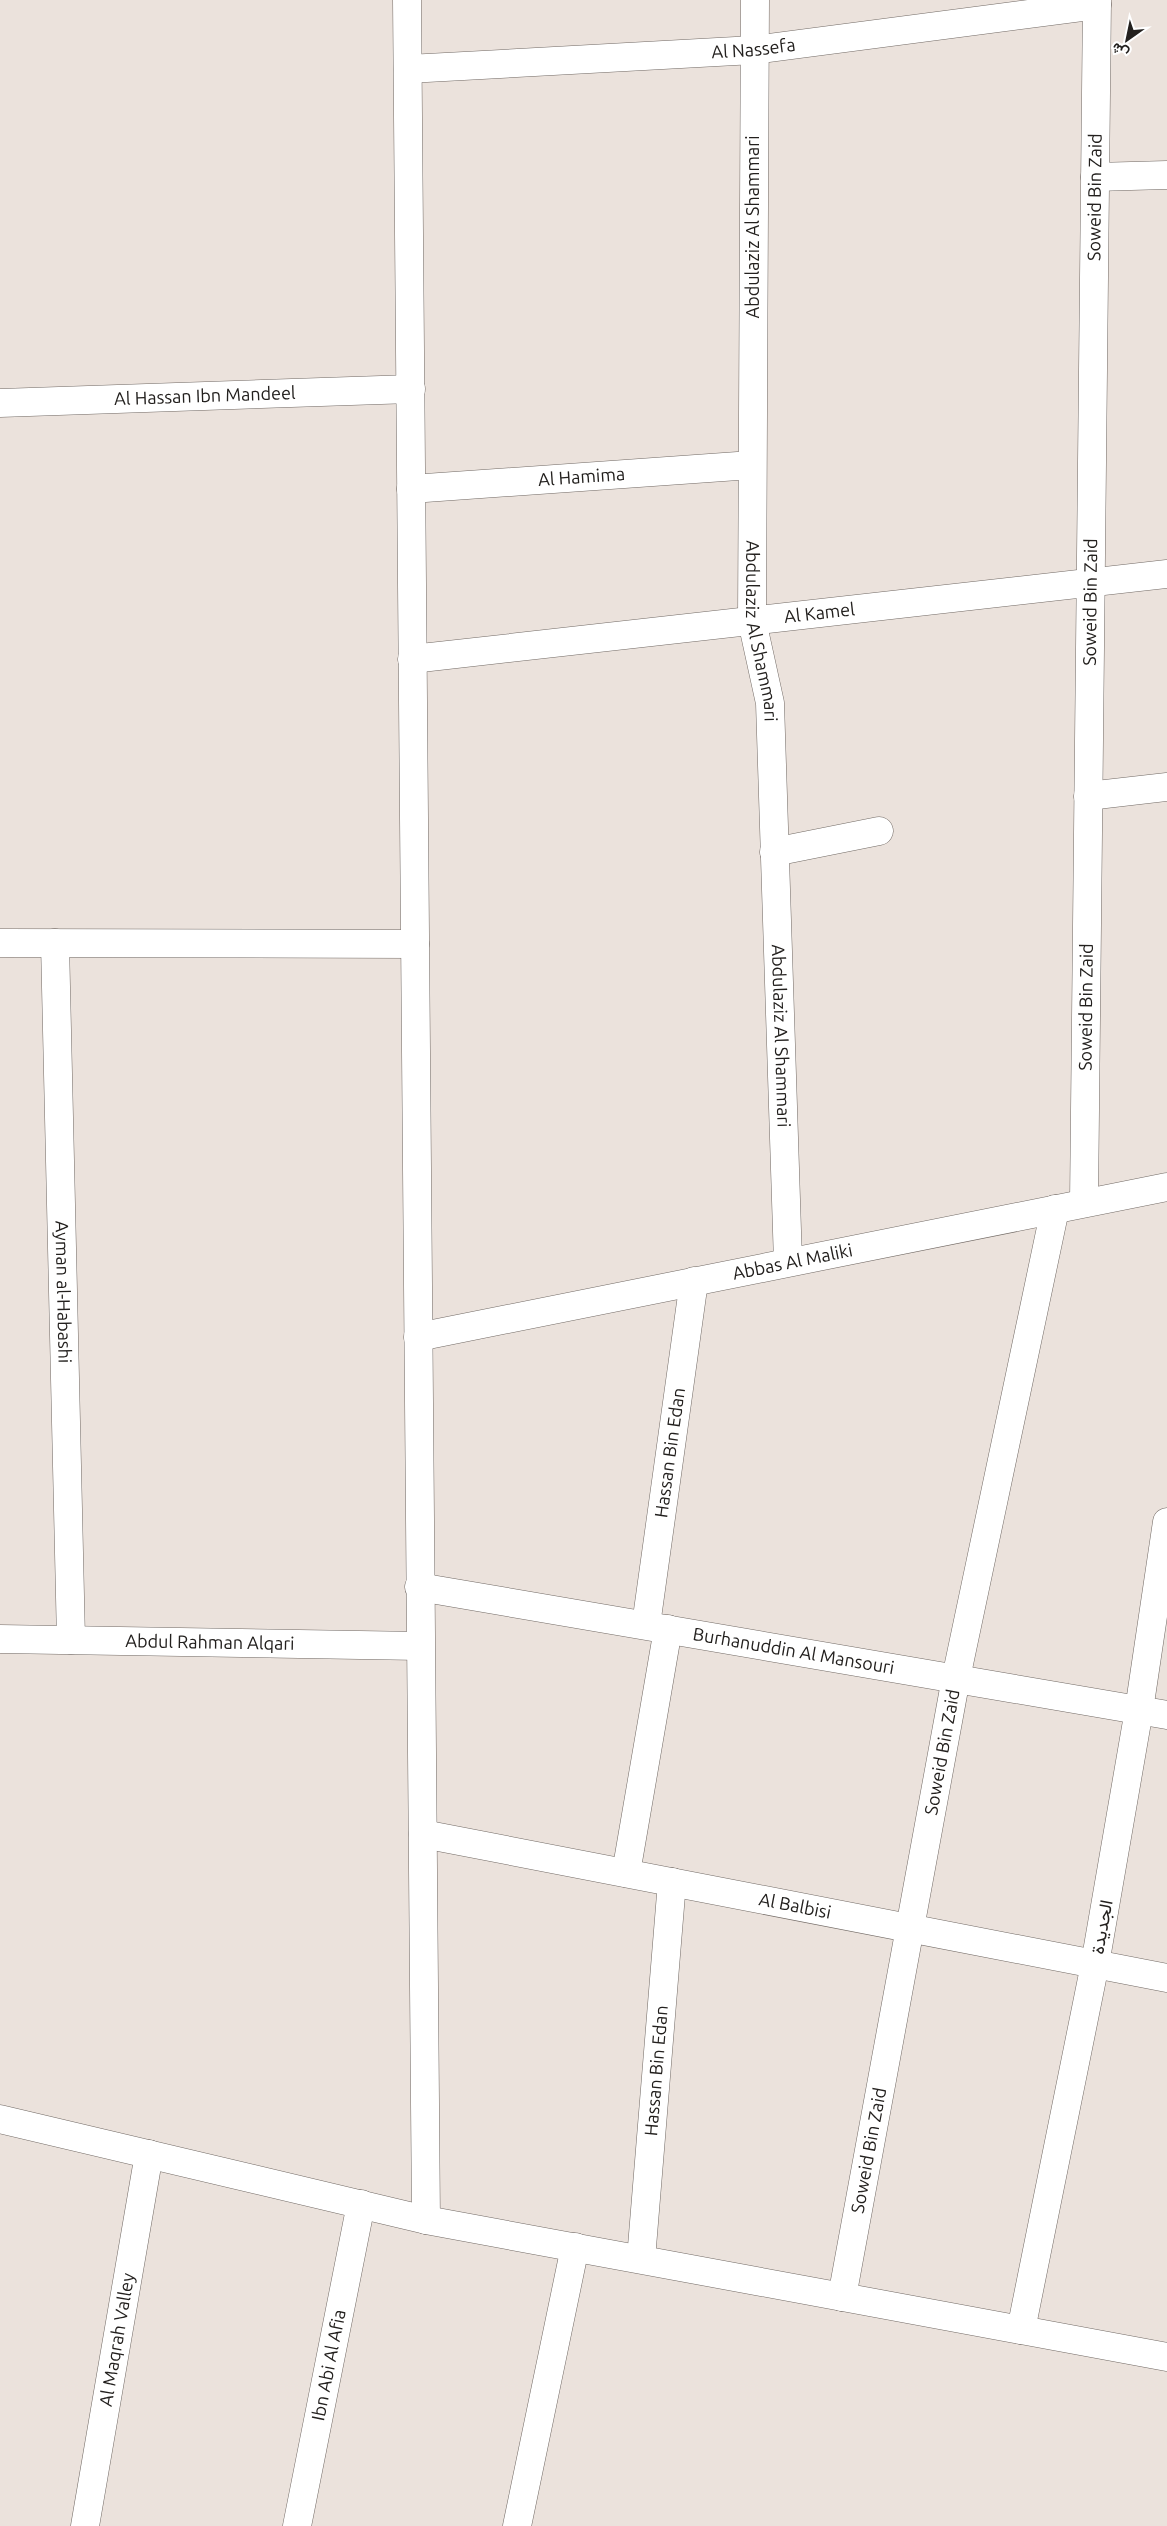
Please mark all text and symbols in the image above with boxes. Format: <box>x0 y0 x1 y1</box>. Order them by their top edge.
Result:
north arrow <box>1102 15 1152 65</box>
street label: Al Nassefa <box>711 34 796 61</box>
text: ش <box>1108 39 1132 62</box>
street label: Soweid Bin Zaid <box>1083 133 1105 261</box>
street label: Abdulaziz Al Shammari <box>742 135 762 319</box>
street label: Al Hassan Ibn Mandeel <box>114 382 296 408</box>
street label: Al Hamima <box>537 463 626 489</box>
street label: Soweid Bin Zaid <box>1079 538 1100 666</box>
street label: Abdulaziz Al Shammari <box>743 540 782 722</box>
street label: Al Kamel <box>783 598 856 626</box>
street label: Soweid Bin Zaid <box>1074 943 1096 1071</box>
street label: Abdulaziz Al Shammari <box>769 944 795 1128</box>
street label: Ayman al-Habashi <box>52 1220 76 1364</box>
street label: Abbas Al Maliki <box>731 1239 854 1283</box>
street label: Hassan Bin Edan <box>650 1386 688 1519</box>
street label: Burhanuddin Al Mansouri <box>691 1623 896 1677</box>
street label: Abdul Rahman Alqari <box>125 1630 295 1653</box>
street label: Soweid Bin Zaid <box>920 1687 963 1816</box>
street label: Al Balbisi <box>758 1888 833 1922</box>
street label: الجديدة <box>1086 1898 1117 1956</box>
street label: Hassan Bin Edan <box>640 2004 671 2137</box>
street label: Soweid Bin Zaid <box>847 2086 889 2215</box>
street label: Al Maqrah Valley <box>95 2271 137 2408</box>
street label: Ibn Abi Al Afia <box>307 2308 349 2422</box>

